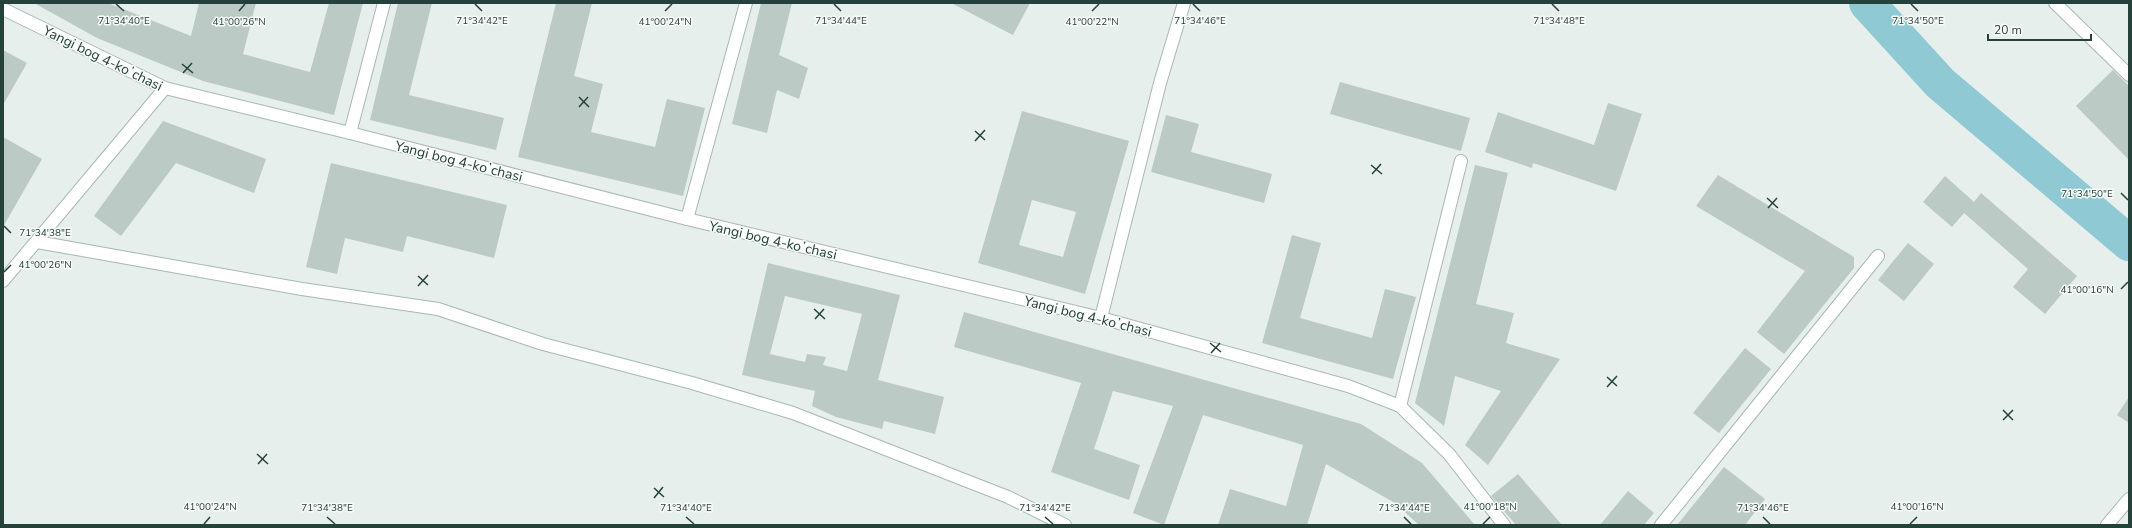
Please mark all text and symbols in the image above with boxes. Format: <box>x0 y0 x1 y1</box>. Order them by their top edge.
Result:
text: 71°34'40"E <box>98 14 150 28</box>
text: 71°34'42"E <box>456 14 508 28</box>
text: 71°34'44"E <box>815 14 867 28</box>
text: 71°34'46"E <box>1174 14 1226 28</box>
text: 71°34'48"E <box>1533 14 1585 28</box>
text: 71°34'50"E <box>1892 14 1944 28</box>
text: 41°00'26"N <box>212 15 266 29</box>
text: 41°00'24"N <box>638 15 692 29</box>
text: 41°00'22"N <box>1065 15 1119 29</box>
scale bar <box>1988 16 2091 42</box>
street label: Yangi bog 4-koʼchasi <box>39 21 166 96</box>
text: 20 m <box>1994 22 2022 38</box>
street label: Yangi bog 4-koʼchasi <box>392 136 525 187</box>
text: 71°34'50"E <box>2061 187 2113 201</box>
street label: Yangi bog 4-koʼchasi <box>706 216 839 264</box>
text: 71°34'38"E <box>19 226 71 240</box>
text: 41°00'26"N <box>18 258 72 272</box>
text: 41°00'16"N <box>2060 283 2114 297</box>
street label: Yangi bog 4-koʼchasi <box>1021 291 1154 342</box>
text: 41°00'24"N <box>183 500 237 514</box>
text: 41°00'18"N <box>1463 500 1517 514</box>
text: 41°00'16"N <box>1890 500 1944 514</box>
text: 71°34'38"E <box>301 501 353 515</box>
text: 71°34'40"E <box>660 501 712 515</box>
text: 71°34'42"E <box>1019 501 1071 515</box>
text: 71°34'44"E <box>1378 501 1430 515</box>
text: 71°34'46"E <box>1737 501 1789 515</box>

